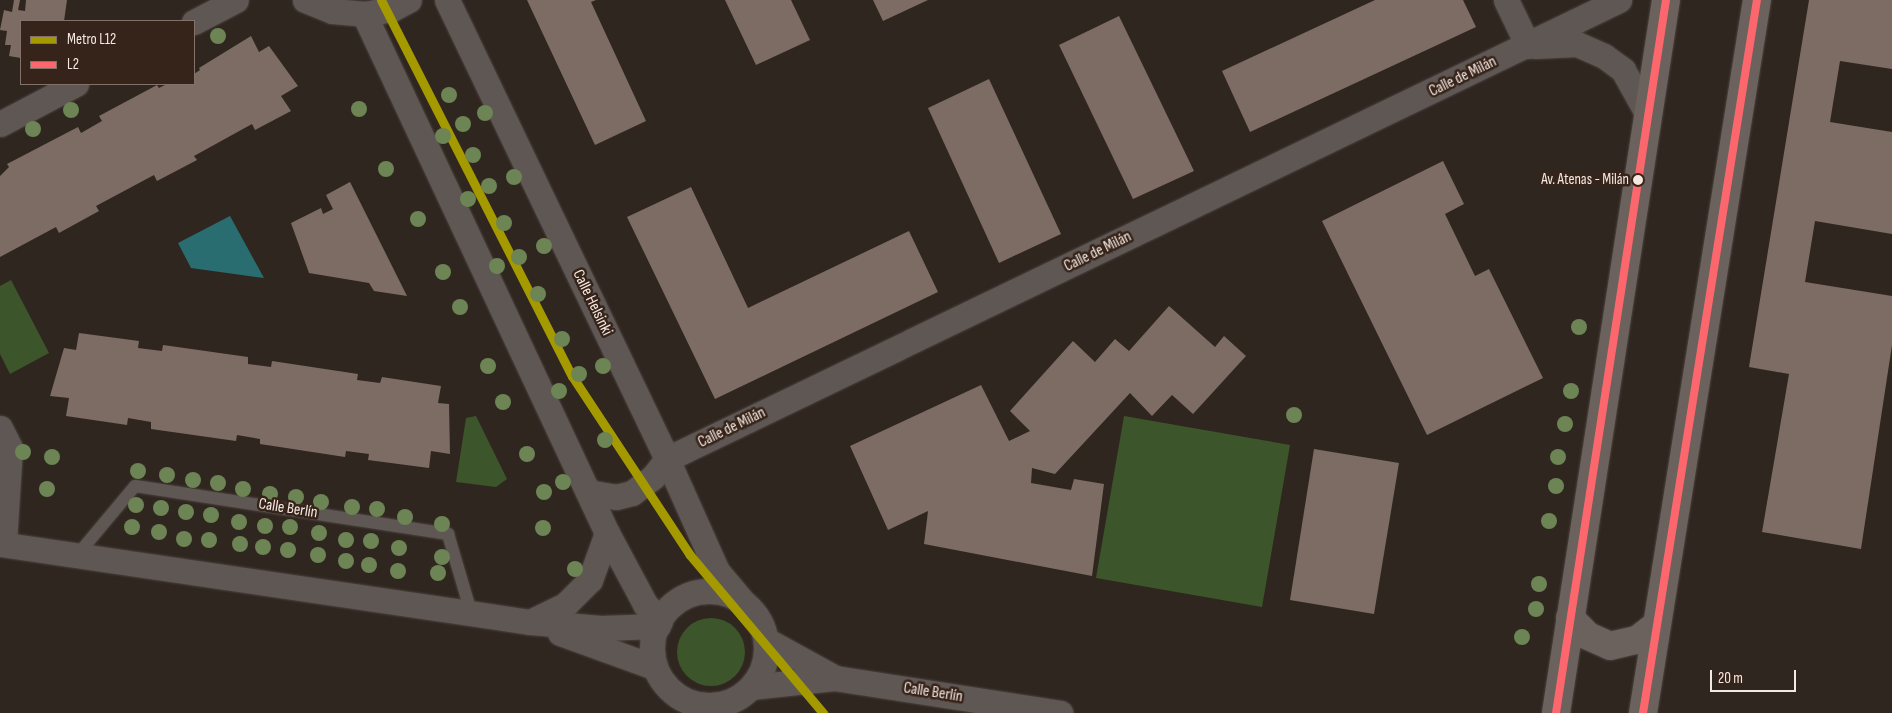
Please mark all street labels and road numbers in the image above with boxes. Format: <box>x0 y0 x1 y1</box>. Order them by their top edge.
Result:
street label: Calle de Milán <box>1426 52 1500 102</box>
street label: Calle de Milán <box>1061 227 1135 277</box>
street label: Calle Helsinki <box>568 267 616 339</box>
street label: Calle de Milán <box>695 403 769 453</box>
street label: Calle Berlín <box>257 495 319 523</box>
street label: Calle Berlín <box>902 679 964 707</box>

